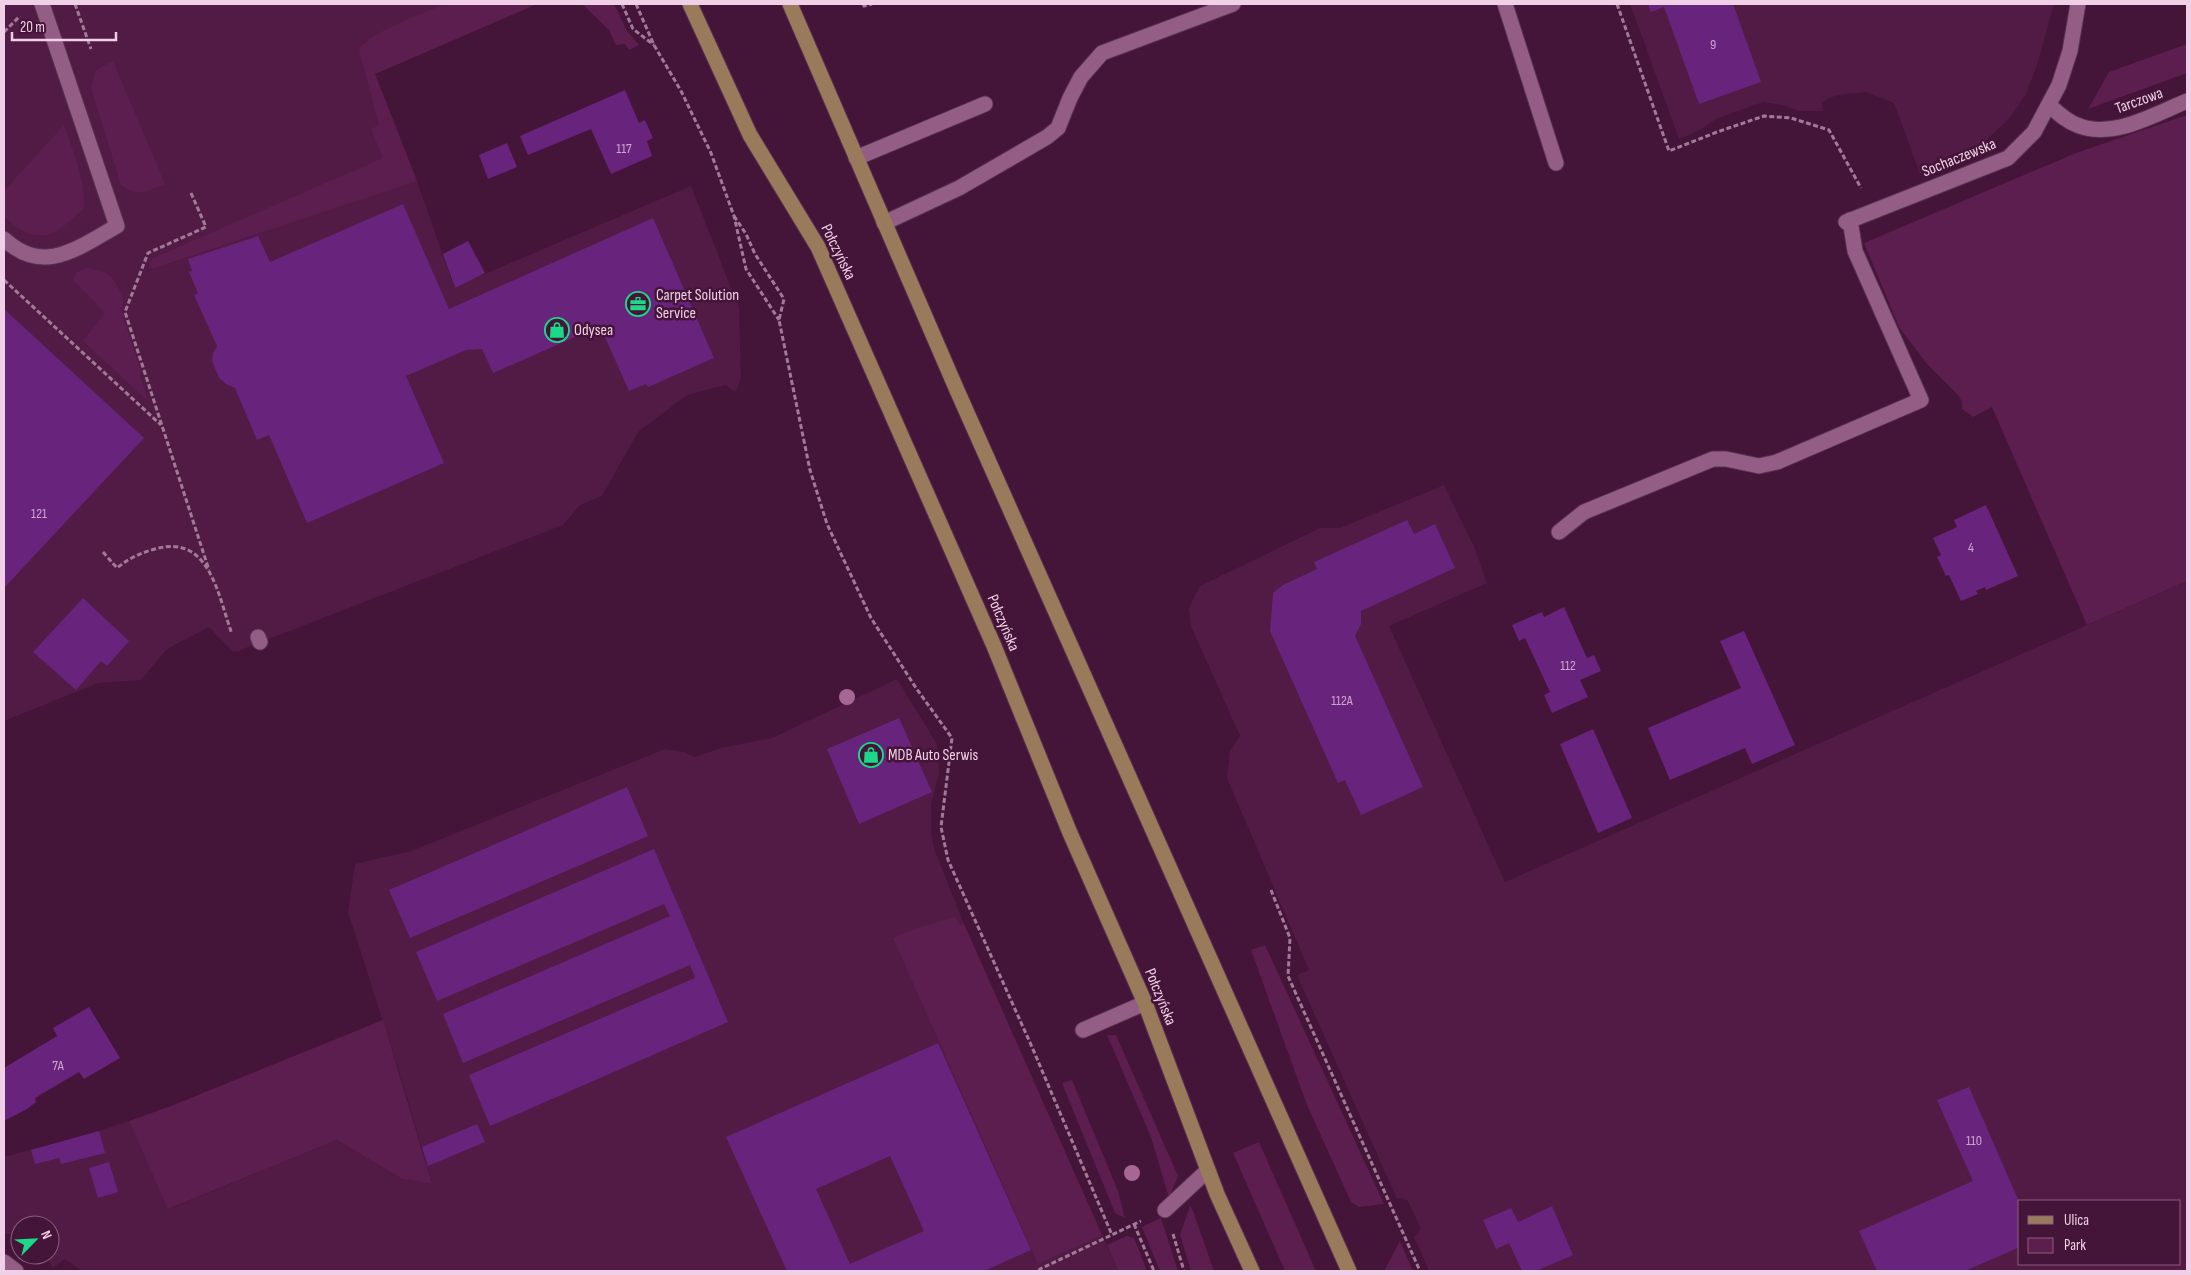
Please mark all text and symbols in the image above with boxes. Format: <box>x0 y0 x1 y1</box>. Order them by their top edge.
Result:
scale bar <box>12 10 116 42</box>
text: 20 m <box>20 18 45 37</box>
house number: 9 <box>1710 36 1716 53</box>
street label: Tarczowa <box>2113 84 2165 118</box>
street label: Sochaczewska <box>1919 135 1999 181</box>
house number: 117 <box>616 140 632 157</box>
street label: Połczyńska <box>816 221 860 283</box>
place label: Carpet Solution Service <box>656 286 739 323</box>
office icon: Carpet Solution Service <box>625 291 651 317</box>
shop icon: Odysea <box>544 317 570 343</box>
place label: Odysea <box>574 321 613 340</box>
house number: 121 <box>31 505 47 522</box>
house number: 4 <box>1968 539 1974 556</box>
street label: Połczyńska <box>983 592 1023 654</box>
house number: 112 <box>1560 657 1576 674</box>
house number: 112A <box>1331 692 1354 709</box>
shop icon: MDB Auto Serwis <box>858 742 884 768</box>
place label: MDB Auto Serwis <box>888 746 979 765</box>
street label: Połczyńska <box>1140 966 1180 1028</box>
house number: 7A <box>52 1057 65 1074</box>
house number: 110 <box>1966 1132 1982 1149</box>
legend <box>2018 1200 2181 1265</box>
text: Ulica <box>2064 1211 2089 1230</box>
north arrow <box>10 1215 60 1265</box>
text: N <box>37 1228 56 1242</box>
text: Park <box>2064 1236 2086 1255</box>

